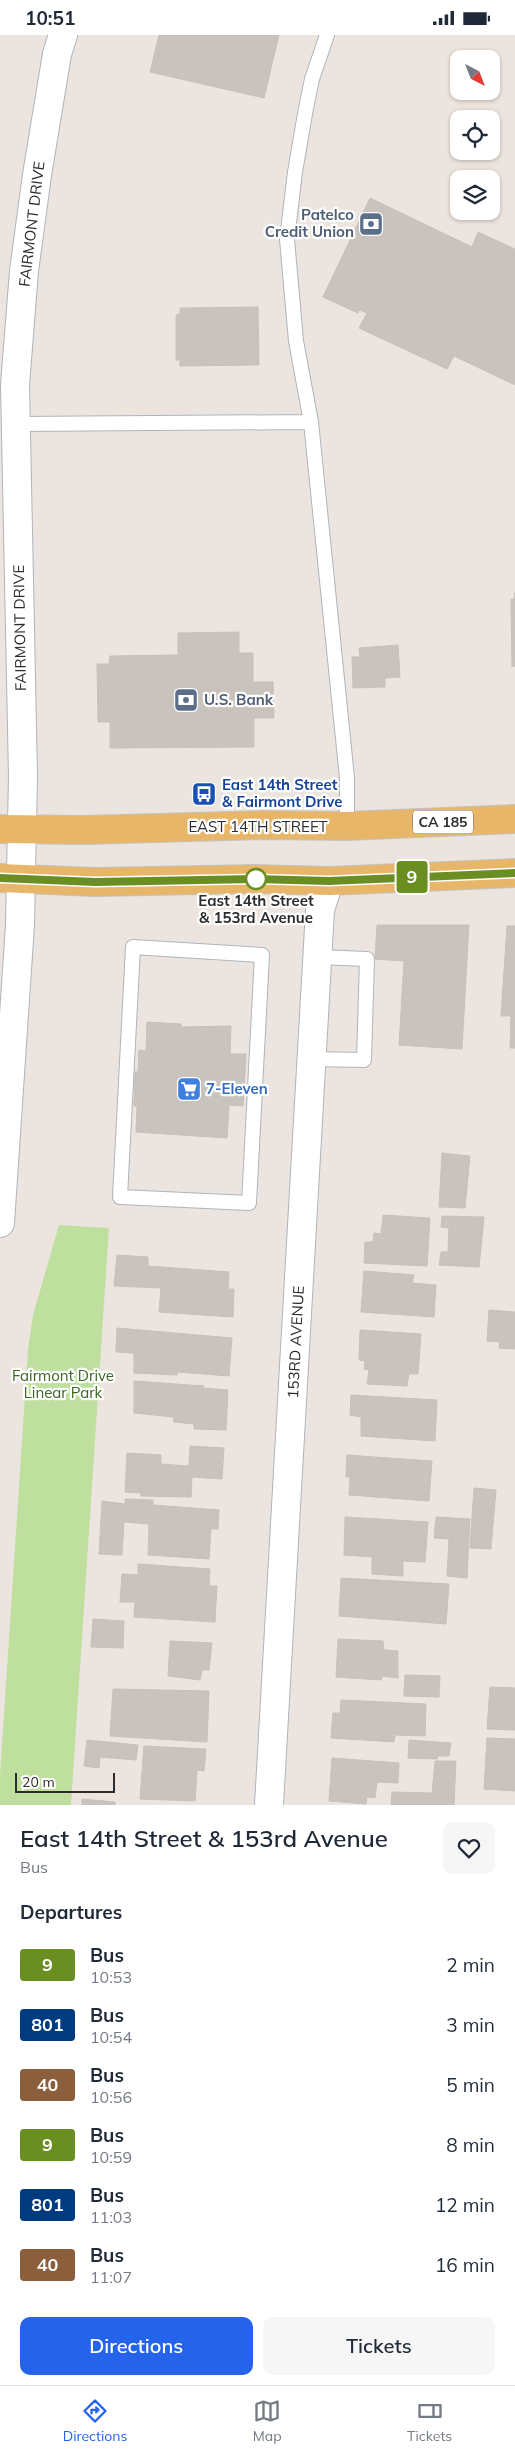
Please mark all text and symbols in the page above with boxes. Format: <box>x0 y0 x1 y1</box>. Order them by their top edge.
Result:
text: 10:51 <box>25 6 75 30</box>
north arrow <box>450 50 500 100</box>
map controls <box>450 50 500 220</box>
button: locate <box>450 110 500 160</box>
street label: FAIRMONT DRIVE <box>14 160 49 288</box>
button: layers <box>450 170 500 220</box>
place label: Patelco Credit Union <box>265 205 354 241</box>
bank icon: Patelco Credit Union <box>358 211 384 237</box>
street label: FAIRMONT DRIVE <box>9 565 30 691</box>
bank icon: U.S. Bank <box>173 687 199 713</box>
place label: U.S. Bank <box>204 690 274 709</box>
place label: East 14th Street & Fairmont Drive <box>222 775 343 811</box>
bus stop icon: East 14th Street & Fairmont Drive <box>191 781 217 807</box>
road number: CA 185 <box>413 811 473 834</box>
street label: EAST 14TH STREET <box>188 817 328 836</box>
line badge: 9 <box>396 861 428 893</box>
text: 9 <box>407 865 417 888</box>
marker: East 14th Street & 153rd Avenue <box>245 868 267 890</box>
place label: East 14th Street & 153rd Avenue <box>198 891 314 927</box>
supermarket icon: 7-Eleven <box>176 1076 202 1102</box>
place label: 7-Eleven <box>206 1079 268 1098</box>
street label: 153RD AVENUE <box>283 1285 308 1399</box>
park label: Fairmont Drive Linear Park <box>12 1366 114 1402</box>
scale bar <box>15 1770 115 1793</box>
text: 20 m <box>22 1773 55 1791</box>
button: heart <box>443 1822 495 1874</box>
text: East 14th Street & 153rd Avenue <box>20 1823 388 1853</box>
text: Bus <box>20 1857 48 1877</box>
text: Departures <box>20 1900 122 1924</box>
text: Bus <box>90 1943 124 1967</box>
text: 9 <box>42 1953 53 1976</box>
text: 2 min <box>446 1953 495 1977</box>
text: 10:53 <box>90 1967 132 1987</box>
text: Bus <box>90 2003 124 2027</box>
text: 801 <box>31 2013 64 2036</box>
text: 3 min <box>446 2013 495 2037</box>
text: 10:54 <box>90 2027 132 2047</box>
text: Bus <box>90 2063 124 2087</box>
text: 40 <box>37 2073 58 2096</box>
text: 5 min <box>446 2073 495 2097</box>
text: 10:56 <box>90 2087 132 2107</box>
text: Bus <box>90 2123 124 2147</box>
text: 9 <box>42 2133 53 2156</box>
text: 8 min <box>446 2133 495 2157</box>
text: 10:59 <box>90 2147 132 2167</box>
text: Bus <box>90 2183 124 2207</box>
text: 801 <box>31 2193 64 2216</box>
text: 12 min <box>435 2193 495 2217</box>
text: 11:03 <box>90 2207 132 2227</box>
text: Bus <box>90 2243 124 2267</box>
text: 40 <box>37 2253 58 2276</box>
text: 16 min <box>435 2253 495 2277</box>
text: 11:07 <box>90 2267 132 2287</box>
button: Directions <box>20 2317 253 2375</box>
button: Tickets <box>263 2317 495 2375</box>
tab: Directions <box>63 2397 127 2445</box>
tab: Map <box>253 2397 282 2445</box>
tab: Tickets <box>407 2397 452 2445</box>

